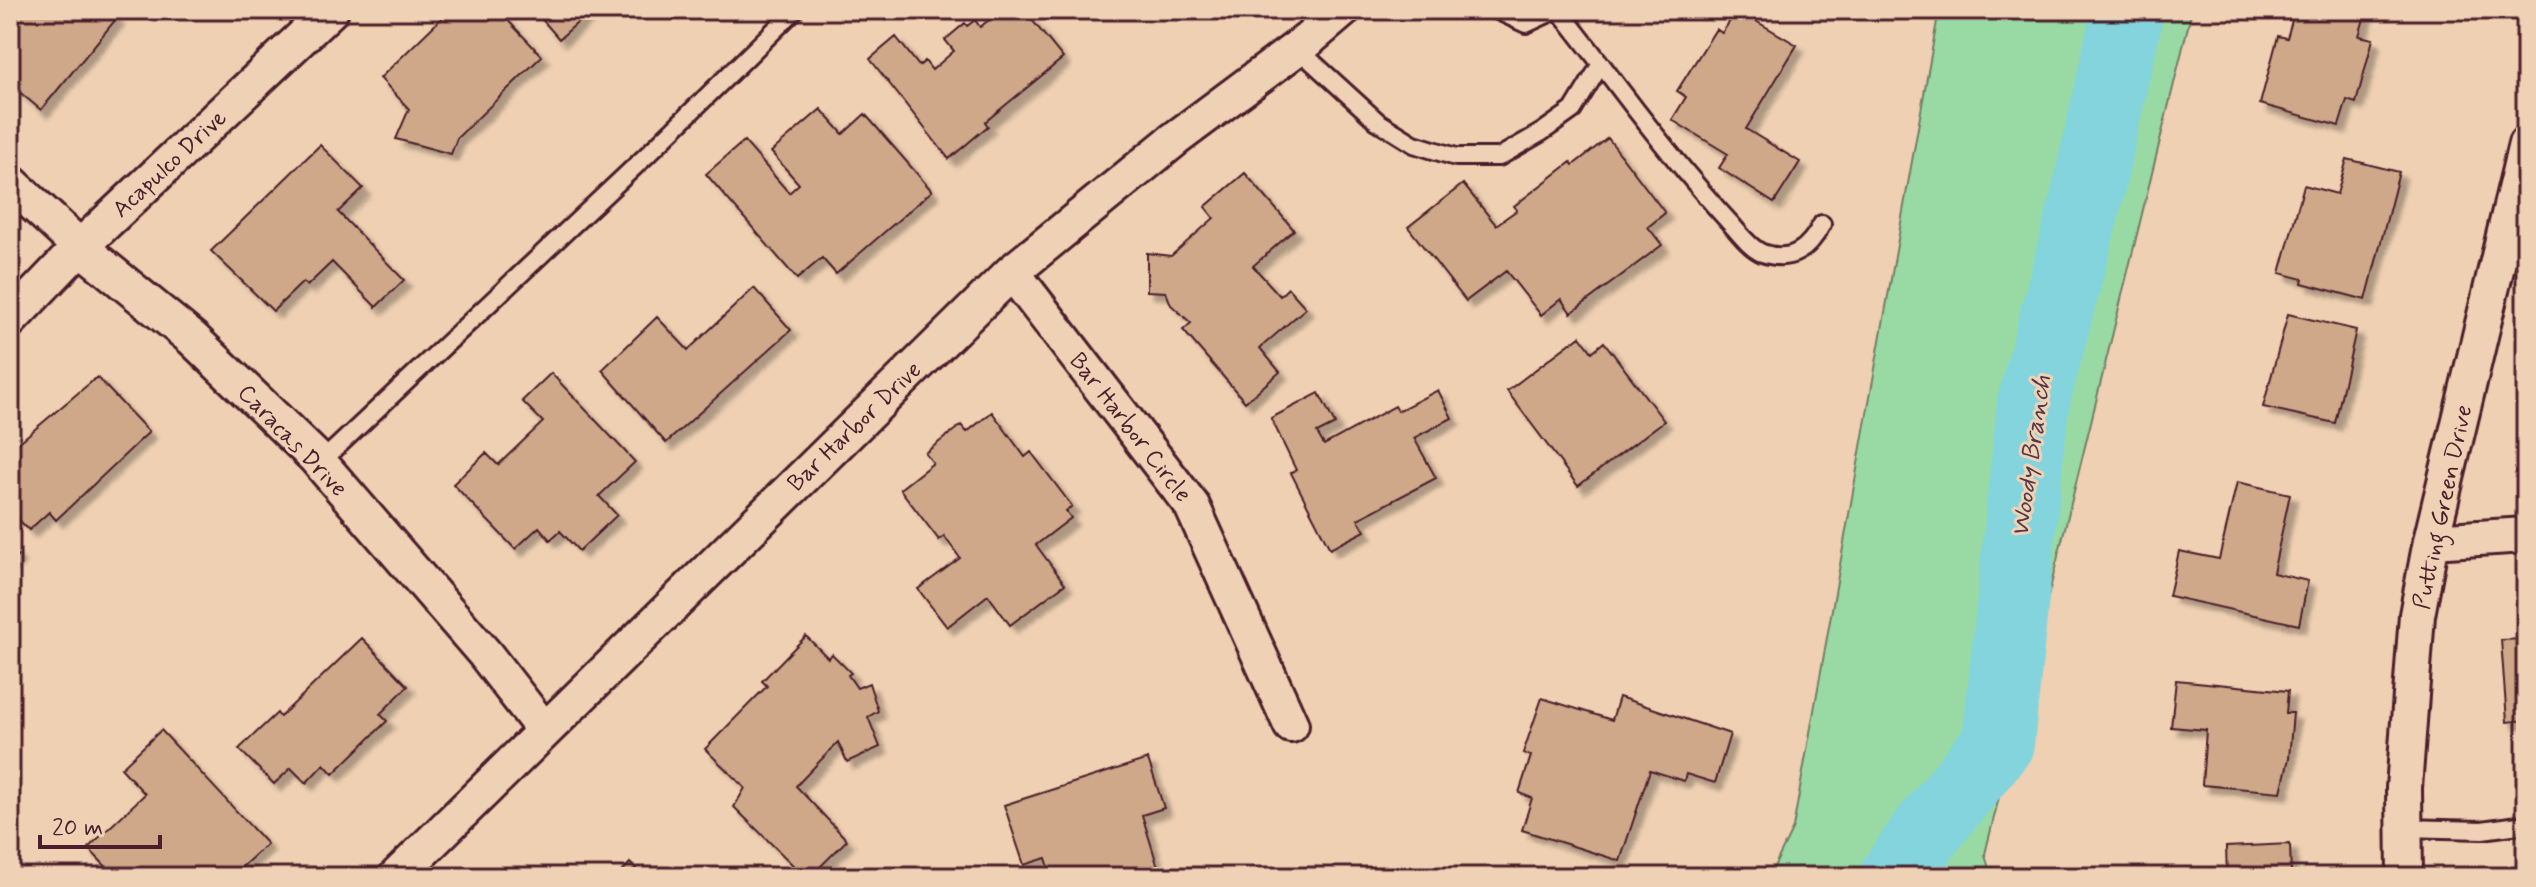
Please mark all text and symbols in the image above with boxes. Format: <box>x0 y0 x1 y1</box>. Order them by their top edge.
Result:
street label: Acapulco Drive <box>106 103 234 225</box>
street label: Bar Harbor Circle <box>1062 347 1198 509</box>
street label: Bar Harbor Drive <box>781 355 929 499</box>
water label: Woody Branch <box>2004 373 2060 539</box>
street label: Caracas Drive <box>230 378 354 504</box>
street label: Putting Green Drive <box>2407 402 2483 613</box>
scale bar <box>40 799 160 849</box>
text: 20 m <box>52 813 103 844</box>

